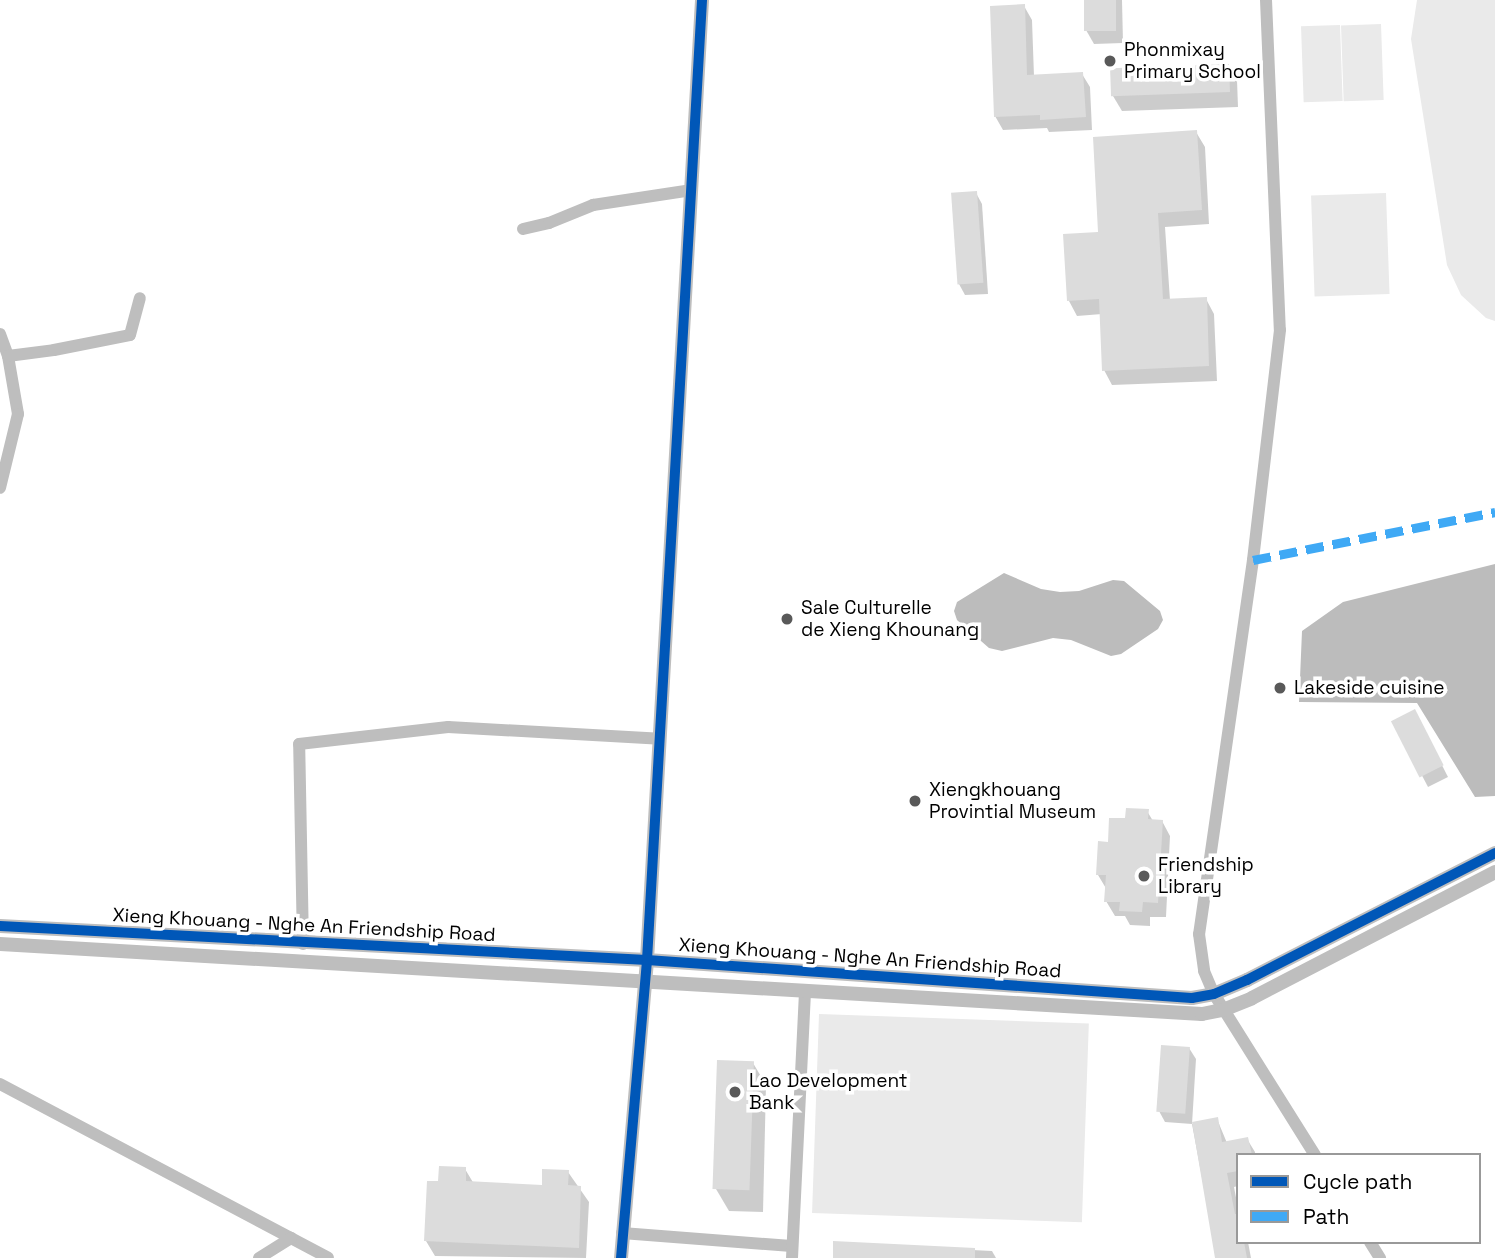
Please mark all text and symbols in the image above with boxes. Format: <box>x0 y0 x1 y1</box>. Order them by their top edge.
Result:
place label: Phonmixay Primary School <box>1124 39 1261 83</box>
marker: Phonmixay Primary School <box>1102 53 1118 69</box>
place label: Sale Culturelle de Xieng Khounang <box>801 597 979 641</box>
marker: Sale Culturelle de Xieng Khounang <box>779 611 795 627</box>
place label: Lakeside cuisine <box>1294 677 1445 699</box>
marker: Lakeside cuisine <box>1272 680 1288 696</box>
place label: Xiengkhouang Provintial Museum <box>929 779 1096 823</box>
marker: Xiengkhouang Provintial Museum <box>907 793 923 809</box>
place label: Friendship Library <box>1158 854 1254 898</box>
marker: Friendship Library <box>1136 868 1152 884</box>
street label: Xieng Khouang - Nghe An Friendship Road <box>111 904 497 946</box>
street label: Xieng Khouang - Nghe An Friendship Road <box>677 933 1063 983</box>
place label: Lao Development Bank <box>749 1070 908 1114</box>
marker: Lao Development Bank <box>727 1084 743 1100</box>
legend <box>1236 1153 1481 1244</box>
text: Cycle path <box>1303 1168 1412 1195</box>
text: Path <box>1303 1203 1349 1230</box>

